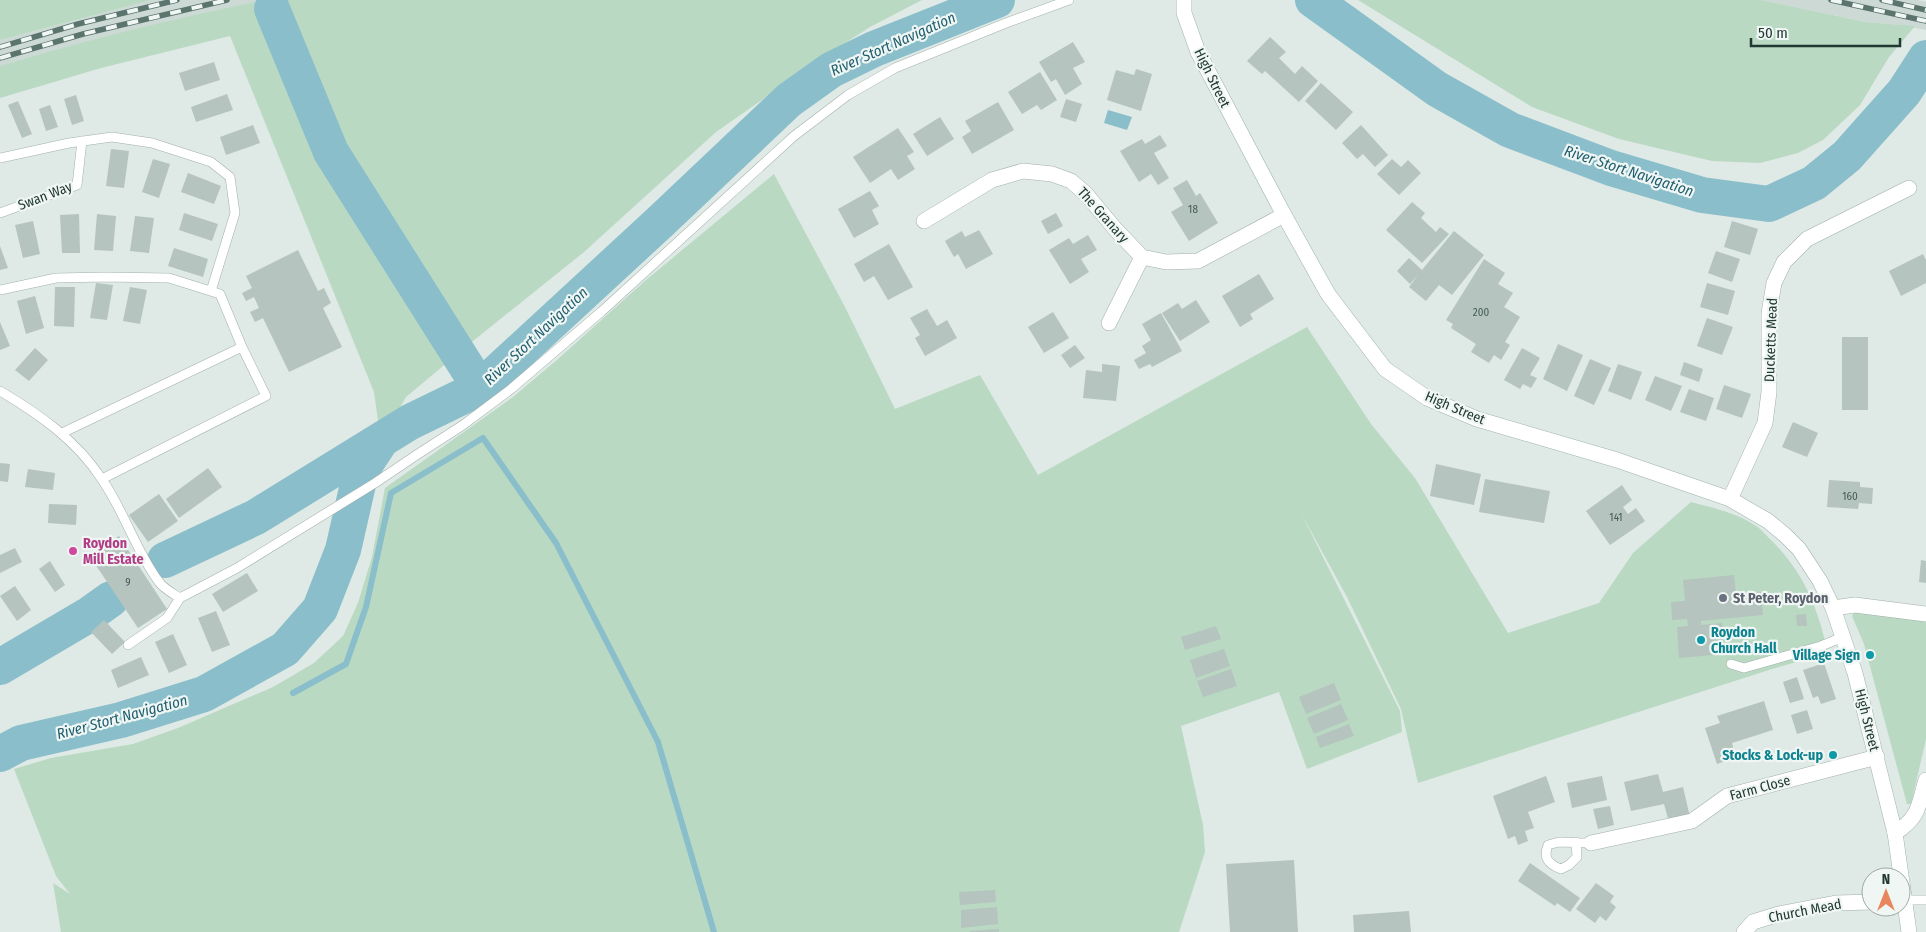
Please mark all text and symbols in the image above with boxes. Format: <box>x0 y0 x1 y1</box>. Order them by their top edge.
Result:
water label: River Stort Navigation <box>828 8 958 80</box>
scale bar <box>1751 15 1900 47</box>
text: 50 m <box>1758 24 1788 42</box>
street label: High Street <box>1190 46 1234 111</box>
water label: River Stort Navigation <box>1562 142 1696 200</box>
street label: Swan Way <box>16 178 75 214</box>
street label: The Granary <box>1074 184 1133 247</box>
house number: 18 <box>1188 203 1198 216</box>
water label: River Stort Navigation <box>481 283 591 389</box>
street label: Ducketts Mead <box>1761 298 1781 382</box>
house number: 200 <box>1473 306 1489 319</box>
street label: High Street <box>1422 388 1488 428</box>
house number: 160 <box>1842 490 1858 503</box>
house number: 141 <box>1609 511 1623 524</box>
place label: Roydon Mill Estate <box>83 535 143 568</box>
marker: Roydon Mill Estate <box>67 545 79 557</box>
house number: 9 <box>125 576 131 589</box>
place label: St Peter, Roydon <box>1733 590 1828 607</box>
marker: St Peter, Roydon <box>1717 592 1729 604</box>
place label: Roydon Church Hall <box>1711 624 1777 657</box>
marker: Roydon Church Hall <box>1695 634 1707 646</box>
place label: Village Sign <box>1792 647 1860 664</box>
marker: Village Sign <box>1864 649 1876 661</box>
street label: High Street <box>1851 687 1883 753</box>
water label: River Stort Navigation <box>55 691 189 743</box>
place label: Stocks & Lock-up <box>1722 747 1823 764</box>
marker: Stocks & Lock-up <box>1827 749 1839 761</box>
street label: Farm Close <box>1728 772 1792 804</box>
north arrow <box>1861 867 1911 917</box>
text: N <box>1882 871 1890 888</box>
street label: Church Mead <box>1767 896 1843 926</box>

